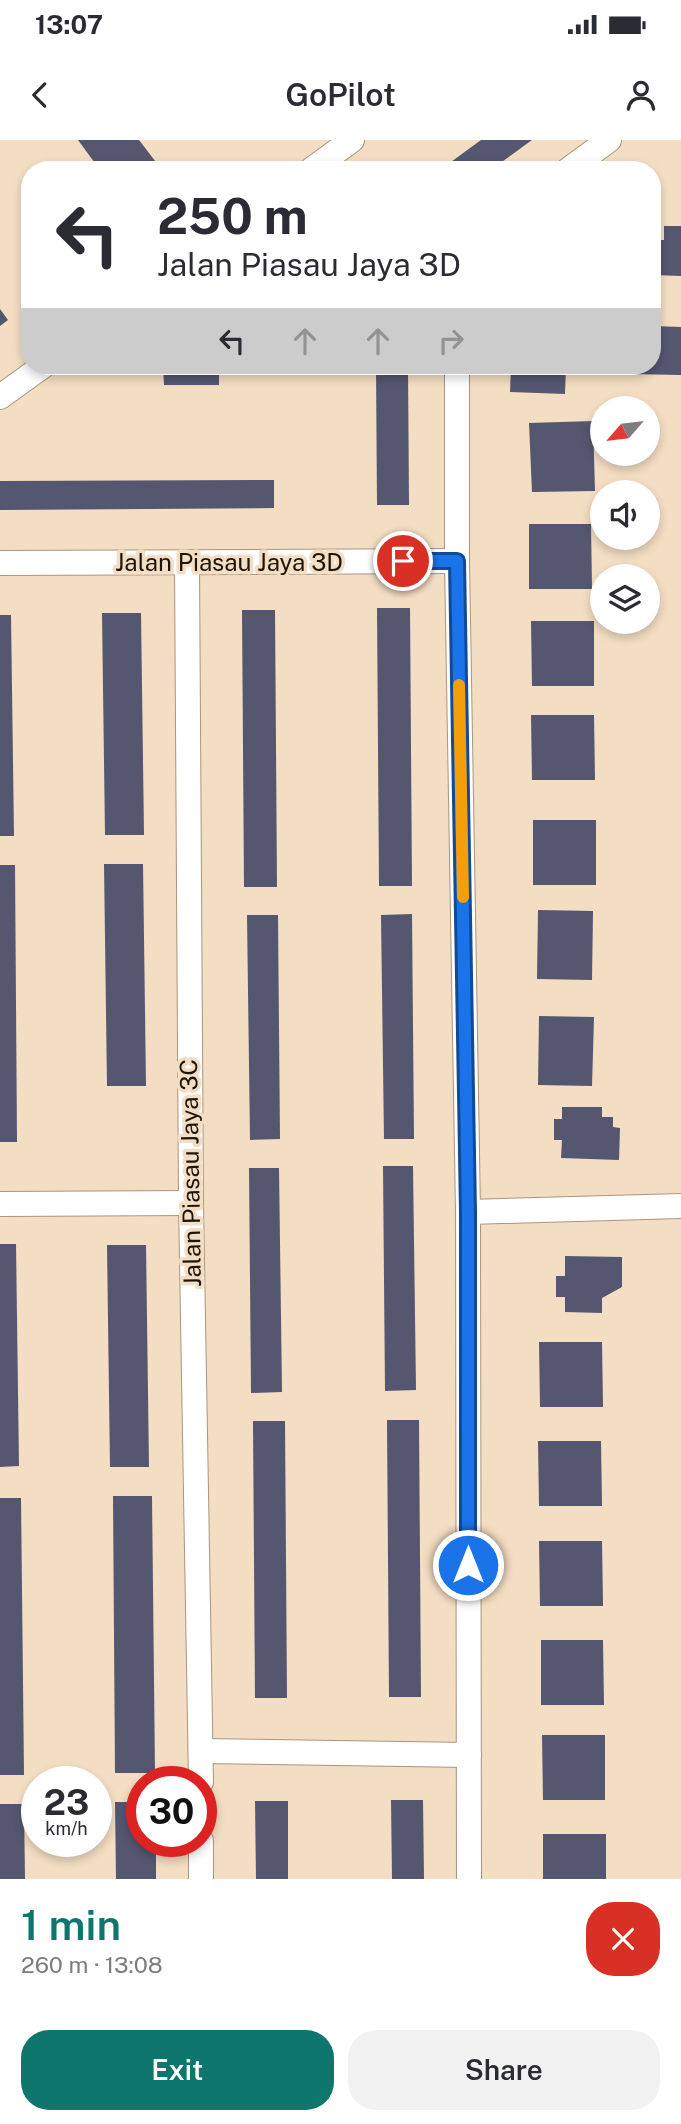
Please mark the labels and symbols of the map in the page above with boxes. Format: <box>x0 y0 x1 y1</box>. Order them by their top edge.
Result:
north arrow <box>590 396 660 466</box>
pin <box>373 531 433 591</box>
street label: Jalan Piasau Jaya 3D <box>115 548 343 576</box>
street label: Jalan Piasau Jaya 3C <box>174 1059 206 1287</box>
position arrow <box>431 1528 505 1602</box>
speed limit sign: 30 <box>126 1766 217 1857</box>

